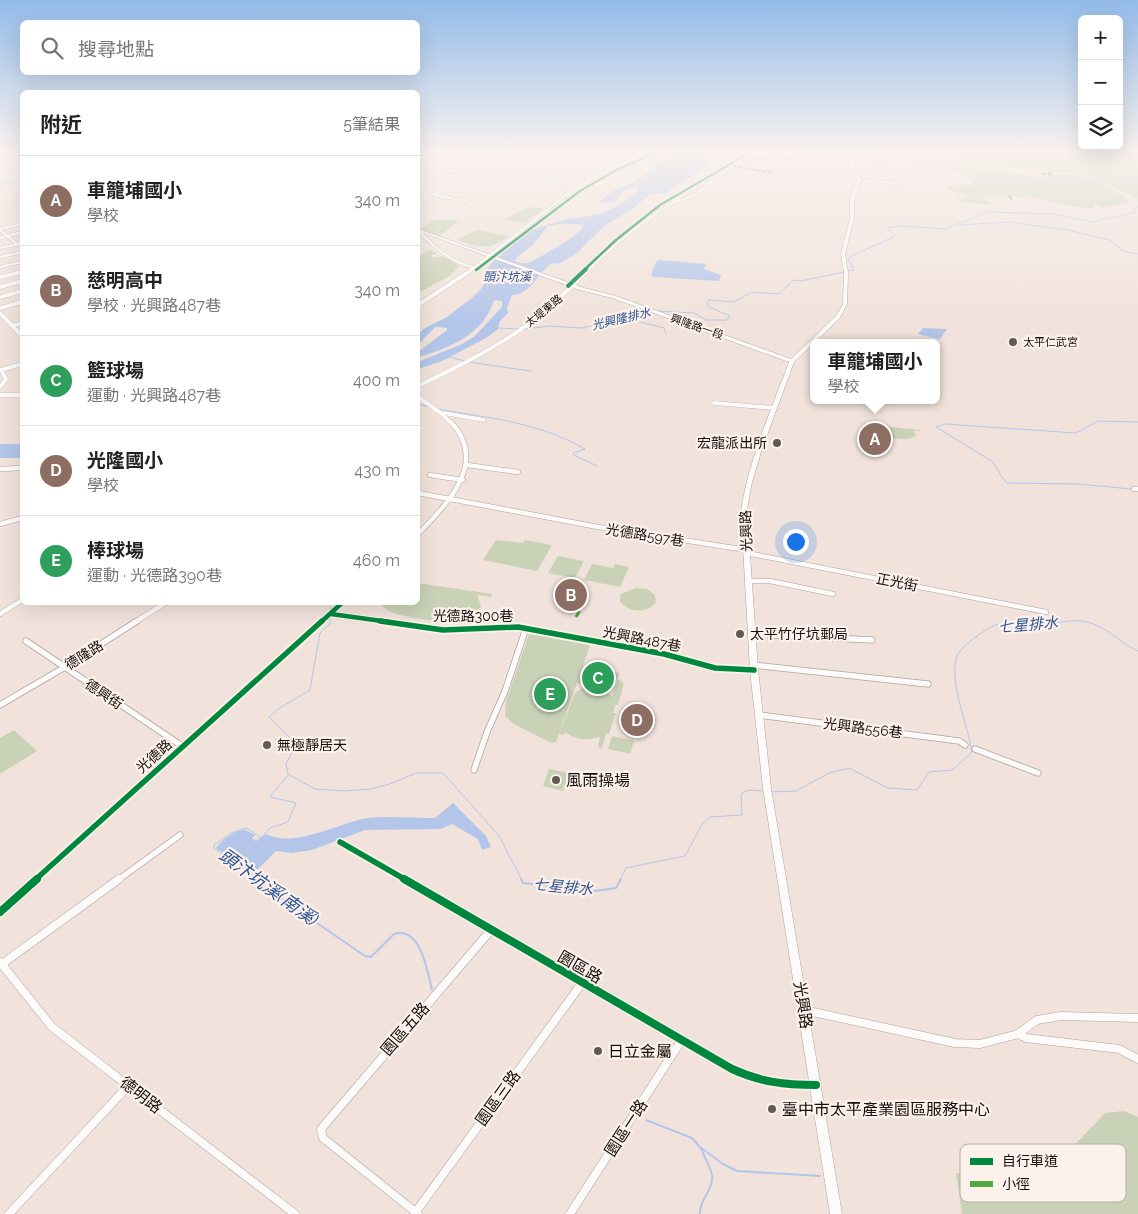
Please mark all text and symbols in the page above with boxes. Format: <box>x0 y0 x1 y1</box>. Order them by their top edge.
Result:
map controls <box>1078 15 1123 150</box>
button: + <box>1078 15 1123 60</box>
search box <box>20 20 420 75</box>
icon: search <box>38 34 66 62</box>
text: 搜尋地點 <box>78 38 154 60</box>
button: − <box>1078 60 1123 105</box>
button: layers <box>1078 105 1123 150</box>
text: 附近 <box>40 112 82 137</box>
text: 5筆結果 <box>343 115 400 134</box>
text: 車籠埔國小 <box>87 179 182 201</box>
text: A <box>51 191 61 210</box>
text: 340 m <box>354 191 400 210</box>
text: 學校 <box>87 206 119 225</box>
text: 慈明高中 <box>87 269 163 291</box>
water label: 頭汴坑溪 <box>483 270 533 284</box>
text: B <box>51 281 61 300</box>
text: 340 m <box>354 281 400 300</box>
street label: 太堤東路 <box>523 292 565 330</box>
text: 學校 · 光興路487巷 <box>87 296 221 315</box>
water label: 光興隆排水 <box>590 305 653 333</box>
street label: 興隆路一段 <box>669 312 725 342</box>
marker: 太平仁武宮 <box>1007 336 1019 348</box>
place label: 太平仁武宮 <box>1023 336 1078 349</box>
popup <box>810 339 940 404</box>
text: 車籠埔國小 <box>827 350 923 372</box>
text: 籃球場 <box>87 359 144 381</box>
text: C <box>51 371 61 390</box>
text: 400 m <box>353 371 400 390</box>
text: 學校 <box>827 377 860 396</box>
text: 運動 · 光興路487巷 <box>87 386 221 405</box>
pin: A <box>859 420 891 458</box>
place label: 宏龍派出所 <box>697 435 767 451</box>
marker: 宏龍派出所 <box>771 437 783 449</box>
text: 光隆國小 <box>87 449 163 471</box>
text: D <box>50 461 62 480</box>
text: 430 m <box>354 461 400 480</box>
text: 學校 <box>87 476 119 495</box>
street label: 光興路 <box>737 510 755 552</box>
street label: 光德路597巷 <box>605 521 685 549</box>
your location <box>783 529 809 555</box>
text: 棒球場 <box>87 539 144 561</box>
text: E <box>51 551 61 570</box>
text: 460 m <box>353 551 400 570</box>
text: 運動 · 光德路390巷 <box>87 566 222 585</box>
street label: 正光街 <box>875 570 919 594</box>
pin: B <box>555 576 587 614</box>
street label: 光德路300巷 <box>433 608 513 624</box>
water label: 七星排水 <box>997 613 1060 637</box>
street label: 光興路487巷 <box>601 624 683 654</box>
place label: 太平竹仔坑郵局 <box>750 626 848 642</box>
marker: 太平竹仔坑郵局 <box>734 628 746 640</box>
street label: 德隆路 <box>62 637 106 673</box>
pin: C <box>582 659 614 697</box>
pin: E <box>534 675 566 713</box>
street label: 德興街 <box>82 676 126 712</box>
pin: D <box>621 701 653 739</box>
street label: 光興路556巷 <box>822 715 904 741</box>
street label: 光德路 <box>133 736 175 776</box>
place label: 無極靜居天 <box>277 737 347 753</box>
marker: 無極靜居天 <box>261 739 273 751</box>
place label: 風雨操場 <box>566 771 630 790</box>
marker: 風雨操場 <box>550 774 562 786</box>
water label: 頭汴坑溪(南溪) <box>215 844 323 930</box>
water label: 七星排水 <box>532 875 595 899</box>
street label: 園區路 <box>554 947 606 987</box>
street label: 光興路 <box>790 980 816 1030</box>
street label: 園區五路 <box>377 999 433 1059</box>
place label: 日立金屬 <box>608 1042 672 1061</box>
marker: 日立金屬 <box>592 1045 604 1057</box>
street label: 園區三路 <box>472 1067 524 1129</box>
street label: 德明路 <box>116 1073 166 1117</box>
street label: 園區一路 <box>601 1096 651 1160</box>
place label: 臺中市太平產業園區服務中心 <box>782 1100 990 1119</box>
marker: 臺中市太平產業園區服務中心 <box>766 1103 778 1115</box>
legend <box>960 1144 1126 1202</box>
text: 自行車道 <box>1002 1153 1058 1169</box>
text: 小徑 <box>1002 1176 1030 1192</box>

